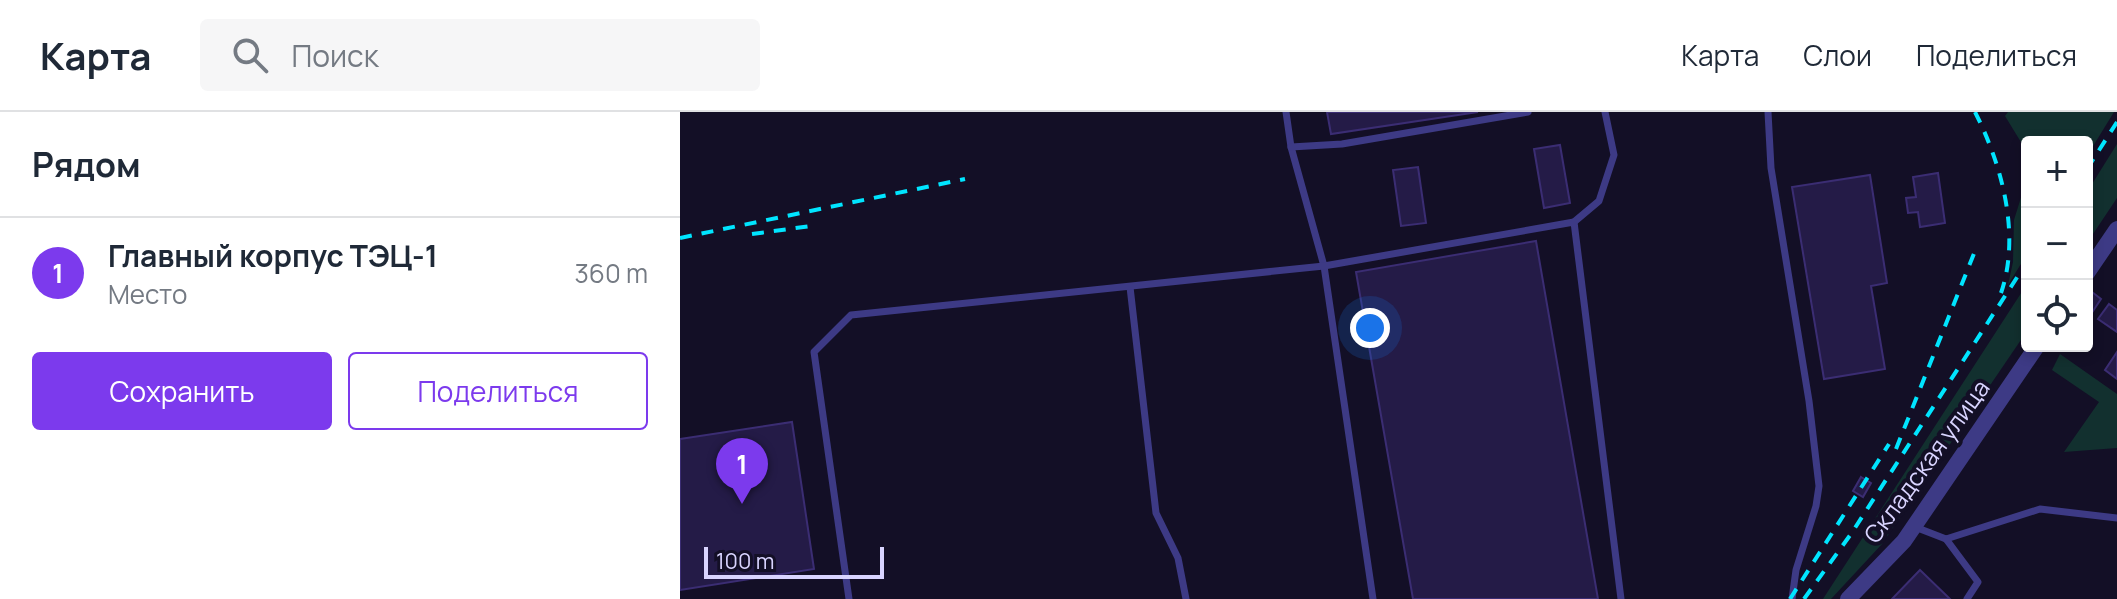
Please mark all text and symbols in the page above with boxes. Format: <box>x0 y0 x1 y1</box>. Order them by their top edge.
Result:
search box <box>200 19 760 91</box>
text: Карта <box>40 29 152 81</box>
icon: search <box>228 33 272 77</box>
text: Поиск <box>292 35 379 76</box>
text: Карта <box>1681 36 1759 74</box>
text: Слои <box>1803 36 1872 74</box>
text: Поделиться <box>1916 36 2077 74</box>
map controls <box>2021 136 2093 352</box>
button: + <box>2021 136 2093 208</box>
text: Рядом <box>32 141 141 187</box>
button: − <box>2021 208 2093 280</box>
text: Главный корпус ТЭЦ-1 <box>108 235 438 276</box>
text: 1 <box>52 255 64 291</box>
text: 360 m <box>574 255 648 291</box>
text: Место <box>108 276 187 312</box>
button: locate <box>2021 280 2093 352</box>
your location <box>1350 308 1390 348</box>
button: Сохранить <box>32 352 332 430</box>
button: Поделиться <box>348 352 648 430</box>
street label: Складская улица <box>1855 373 1997 549</box>
pin: 1 <box>716 438 768 504</box>
scale bar <box>704 543 884 579</box>
text: 100 m <box>716 546 774 576</box>

